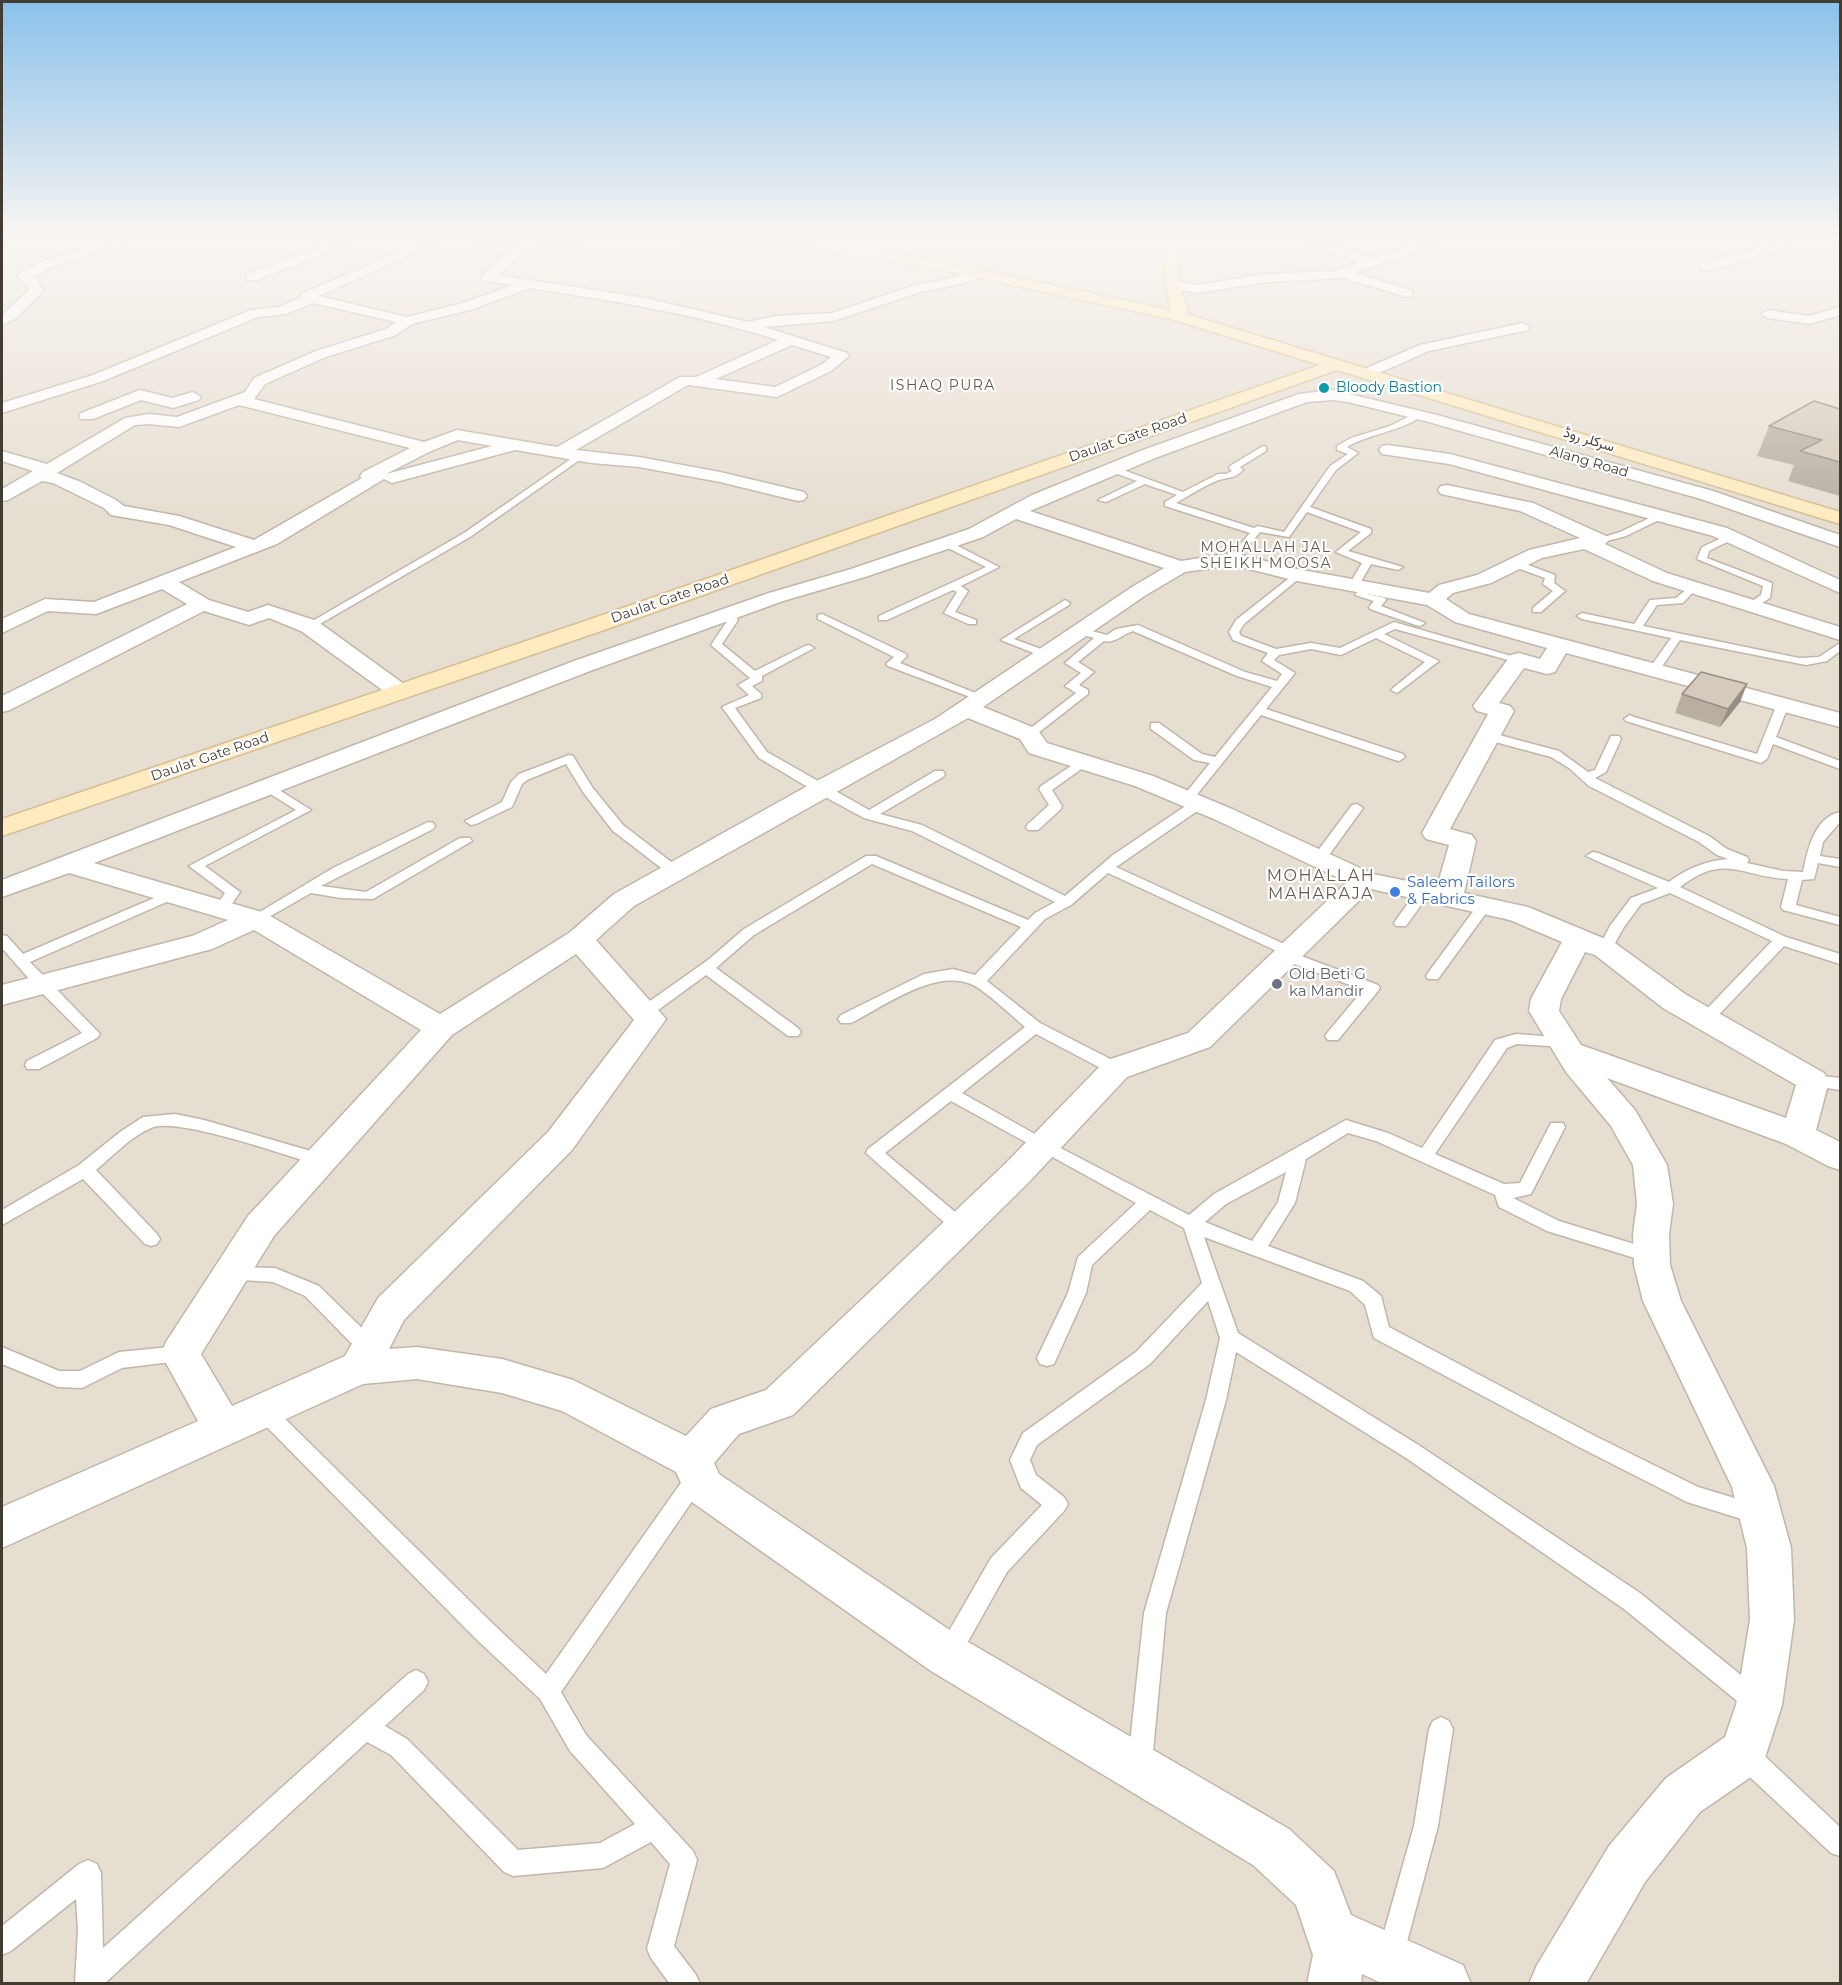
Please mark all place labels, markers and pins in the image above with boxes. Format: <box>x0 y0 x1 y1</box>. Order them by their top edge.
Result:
place label: Bloody Bastion <box>1336 380 1442 396</box>
marker: Bloody Bastion <box>1317 381 1331 395</box>
place label: Saleem Tailors & Fabrics <box>1407 874 1515 909</box>
marker: Saleem Tailors & Fabrics <box>1388 885 1402 899</box>
place label: Old Beti G ka Mandir <box>1289 966 1366 1001</box>
marker: Old Beti G ka Mandir <box>1270 977 1284 991</box>

